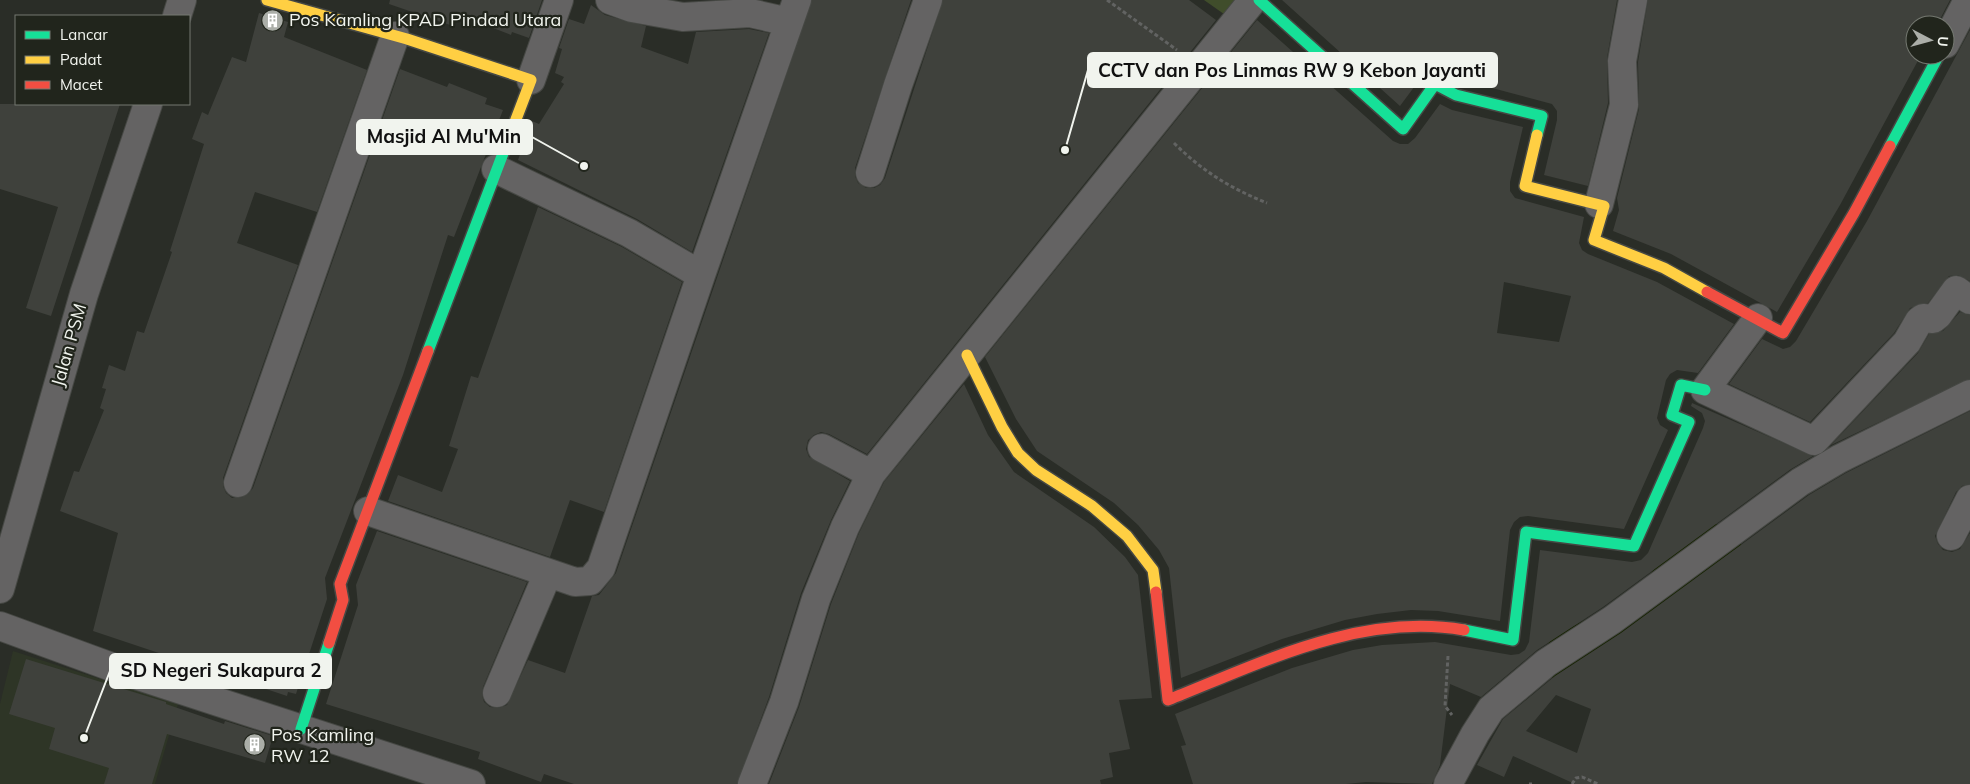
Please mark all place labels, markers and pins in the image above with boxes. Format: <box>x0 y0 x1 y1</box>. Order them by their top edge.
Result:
building icon: Pos Kamling KPAD Pindad Utara <box>261 8 285 32</box>
place label: Pos Kamling KPAD Pindad Utara <box>289 8 561 31</box>
callout: CCTV dan Pos Linmas RW 9 Kebon Jayanti <box>1088 53 1497 87</box>
callout: Masjid Al Mu'Min <box>357 120 532 154</box>
callout: SD Negeri Sukapura 2 <box>110 654 331 688</box>
place label: Pos Kamling RW 12 <box>271 723 374 767</box>
building icon: Pos Kamling RW 12 <box>243 733 267 757</box>

